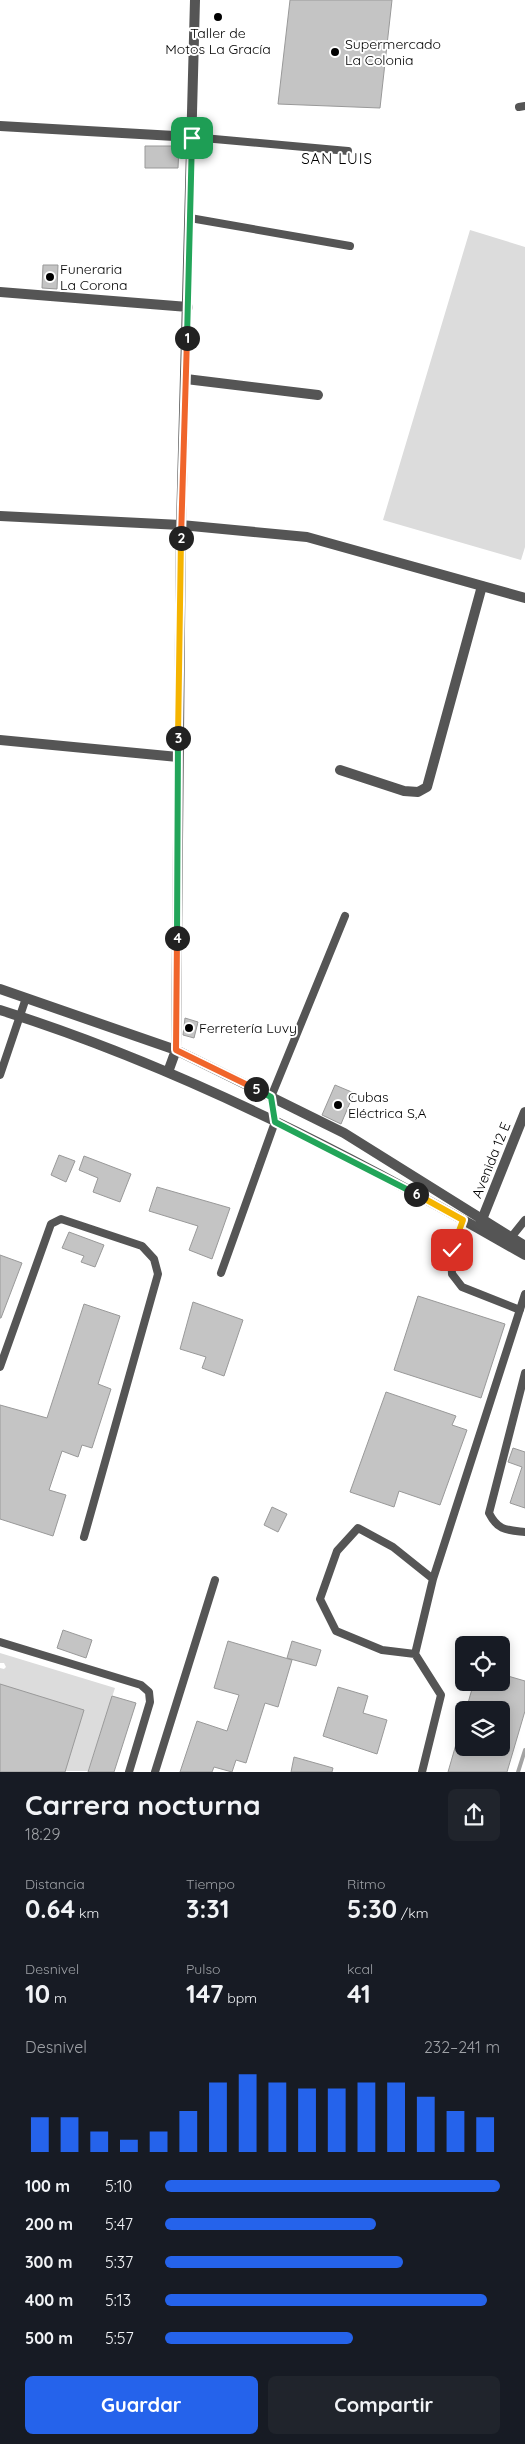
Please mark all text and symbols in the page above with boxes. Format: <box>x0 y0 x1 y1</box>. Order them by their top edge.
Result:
marker: Taller de Motos La Gracía <box>212 11 224 23</box>
place label: Taller de Motos La Gracía <box>165 24 271 58</box>
place label: Supermercado La Colonia <box>345 35 441 69</box>
marker: Supermercado La Colonia <box>329 46 341 58</box>
pin <box>171 117 213 159</box>
icon: arrive <box>178 124 206 152</box>
district label: SAN LUIS <box>301 149 373 168</box>
place label: Funeraria La Corona <box>60 260 127 294</box>
marker: Funeraria La Corona <box>44 271 56 283</box>
pin: 1 <box>174 326 200 350</box>
text: 1 <box>185 329 190 347</box>
pin: 2 <box>168 526 194 550</box>
text: 2 <box>178 529 185 547</box>
pin: 3 <box>166 726 190 750</box>
text: 3 <box>175 729 182 747</box>
pin: 4 <box>164 926 190 950</box>
text: 4 <box>173 929 182 947</box>
place label: Ferretería Luvy <box>199 1019 297 1037</box>
marker: Ferretería Luvy <box>183 1022 195 1034</box>
pin: 5 <box>244 1076 268 1102</box>
text: 5 <box>252 1080 261 1098</box>
place label: Cubas Eléctrica S,A <box>348 1088 427 1122</box>
marker: Cubas Eléctrica S,A <box>332 1099 344 1111</box>
street label: Avenida 12 E <box>468 1119 514 1201</box>
pin: 6 <box>404 1182 428 1206</box>
text: 6 <box>413 1185 420 1203</box>
pin <box>431 1229 473 1271</box>
icon: check <box>438 1236 466 1264</box>
map controls <box>455 1636 510 1756</box>
button: locate <box>455 1636 510 1691</box>
button: layers <box>455 1701 510 1756</box>
text: Carrera nocturna <box>25 1787 261 1822</box>
button: share <box>448 1789 500 1841</box>
text: 18:29 <box>25 1824 60 1844</box>
text: Distancia <box>25 1875 85 1893</box>
text: Tiempo <box>186 1875 235 1893</box>
text: Ritmo <box>347 1875 385 1893</box>
text: 0.64 <box>25 1893 75 1924</box>
text: 3:31 <box>186 1893 229 1924</box>
text: 5:30 <box>347 1893 397 1924</box>
text: km <box>75 1904 99 1922</box>
text: /km <box>397 1904 428 1922</box>
text: Desnivel <box>25 1960 79 1978</box>
text: Pulso <box>186 1960 220 1978</box>
text: kcal <box>347 1960 373 1978</box>
text: 10 <box>25 1978 50 2009</box>
text: 147 <box>186 1978 223 2009</box>
text: 41 <box>347 1978 371 2009</box>
text: m <box>50 1989 67 2007</box>
text: bpm <box>223 1989 257 2007</box>
text: Desnivel <box>25 2037 87 2057</box>
text: 232–241 m <box>424 2037 500 2057</box>
text: 100 m <box>25 2176 70 2196</box>
text: 5:10 <box>105 2176 132 2196</box>
text: 200 m <box>25 2214 73 2234</box>
text: 5:47 <box>105 2214 133 2234</box>
text: 300 m <box>25 2252 72 2272</box>
text: 5:37 <box>105 2252 133 2272</box>
text: 400 m <box>25 2290 73 2310</box>
text: 5:13 <box>105 2290 131 2310</box>
text: 500 m <box>25 2328 73 2348</box>
text: 5:57 <box>105 2328 134 2348</box>
button: Guardar <box>25 2376 258 2434</box>
button: Compartir <box>268 2376 500 2434</box>

